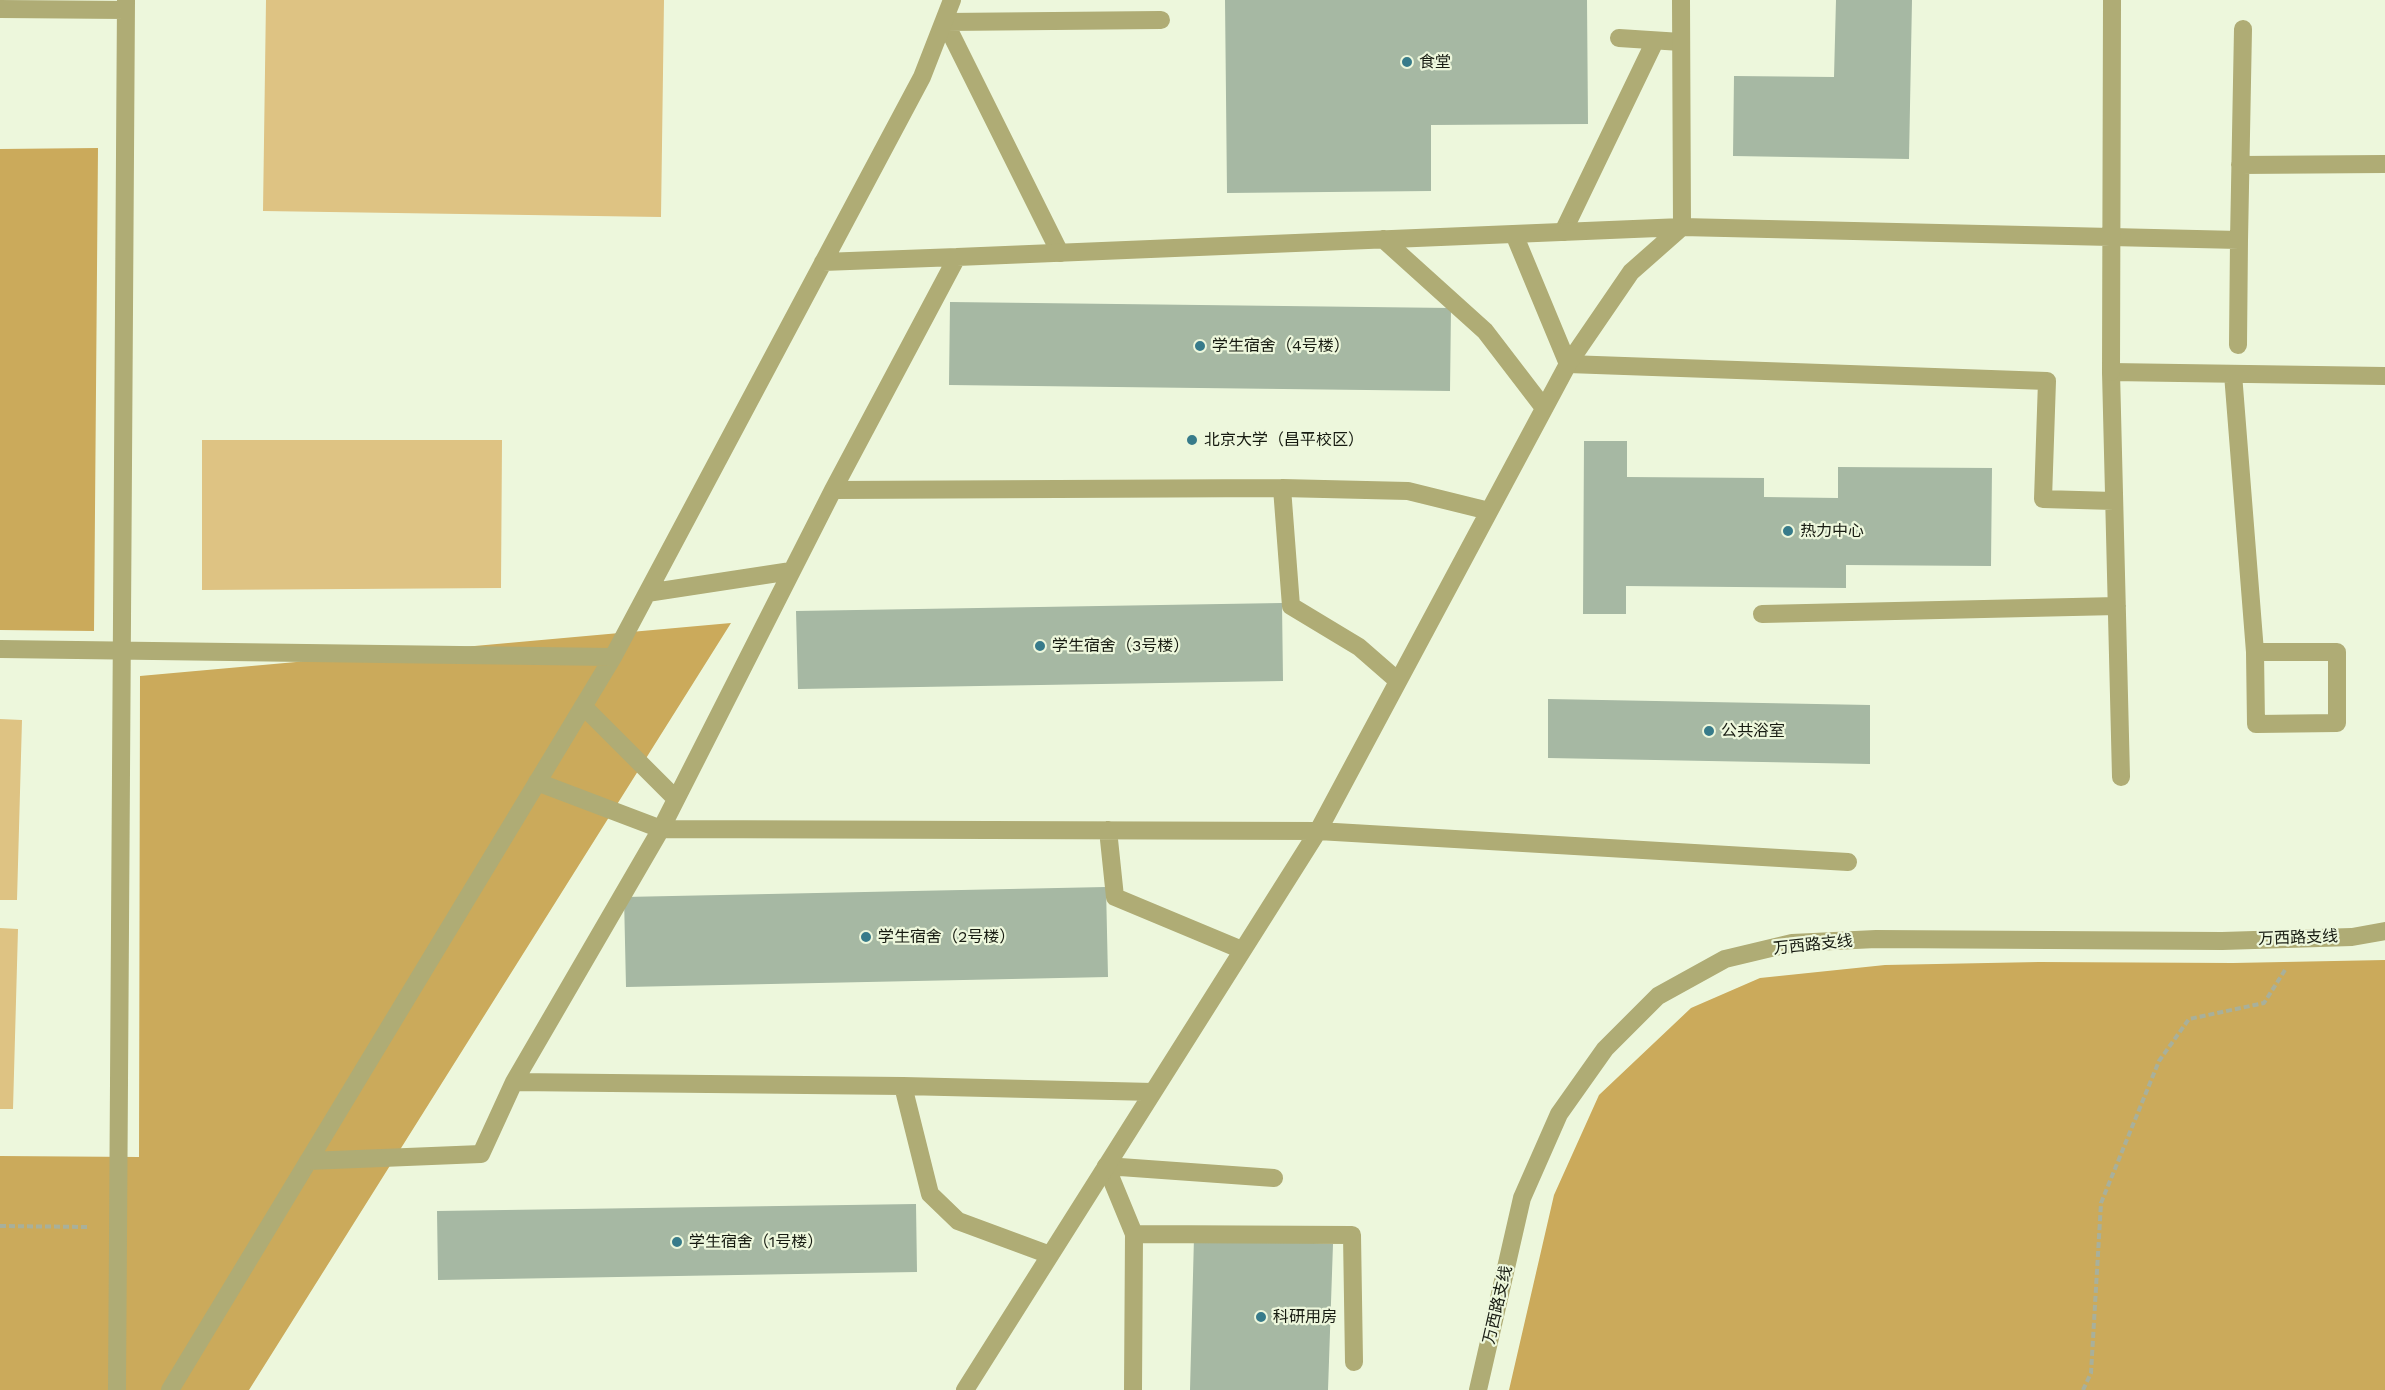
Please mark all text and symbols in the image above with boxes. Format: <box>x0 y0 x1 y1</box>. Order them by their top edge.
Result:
place label: 食堂 <box>1419 52 1451 72</box>
marker: 食堂 <box>1400 55 1414 69</box>
place label: 学生宿舍（4号楼） <box>1212 336 1350 356</box>
marker: 学生宿舍（4号楼） <box>1193 339 1207 353</box>
place label: 北京大学（昌平校区） <box>1204 430 1364 450</box>
marker: 北京大学（昌平校区） <box>1185 433 1199 447</box>
place label: 热力中心 <box>1800 521 1864 541</box>
marker: 热力中心 <box>1781 524 1795 538</box>
place label: 学生宿舍（3号楼） <box>1052 636 1189 656</box>
marker: 学生宿舍（3号楼） <box>1033 639 1047 653</box>
place label: 公共浴室 <box>1721 721 1785 741</box>
marker: 公共浴室 <box>1702 724 1716 738</box>
place label: 学生宿舍（2号楼） <box>878 927 1015 947</box>
street label: 万西路支线 <box>2258 927 2338 949</box>
marker: 学生宿舍（2号楼） <box>859 930 873 944</box>
street label: 万西路支线 <box>1772 931 1854 959</box>
place label: 学生宿舍（1号楼） <box>689 1232 823 1252</box>
marker: 学生宿舍（1号楼） <box>670 1235 684 1249</box>
street label: 万西路支线 <box>1480 1264 1516 1346</box>
place label: 科研用房 <box>1273 1307 1337 1327</box>
marker: 科研用房 <box>1254 1310 1268 1324</box>

